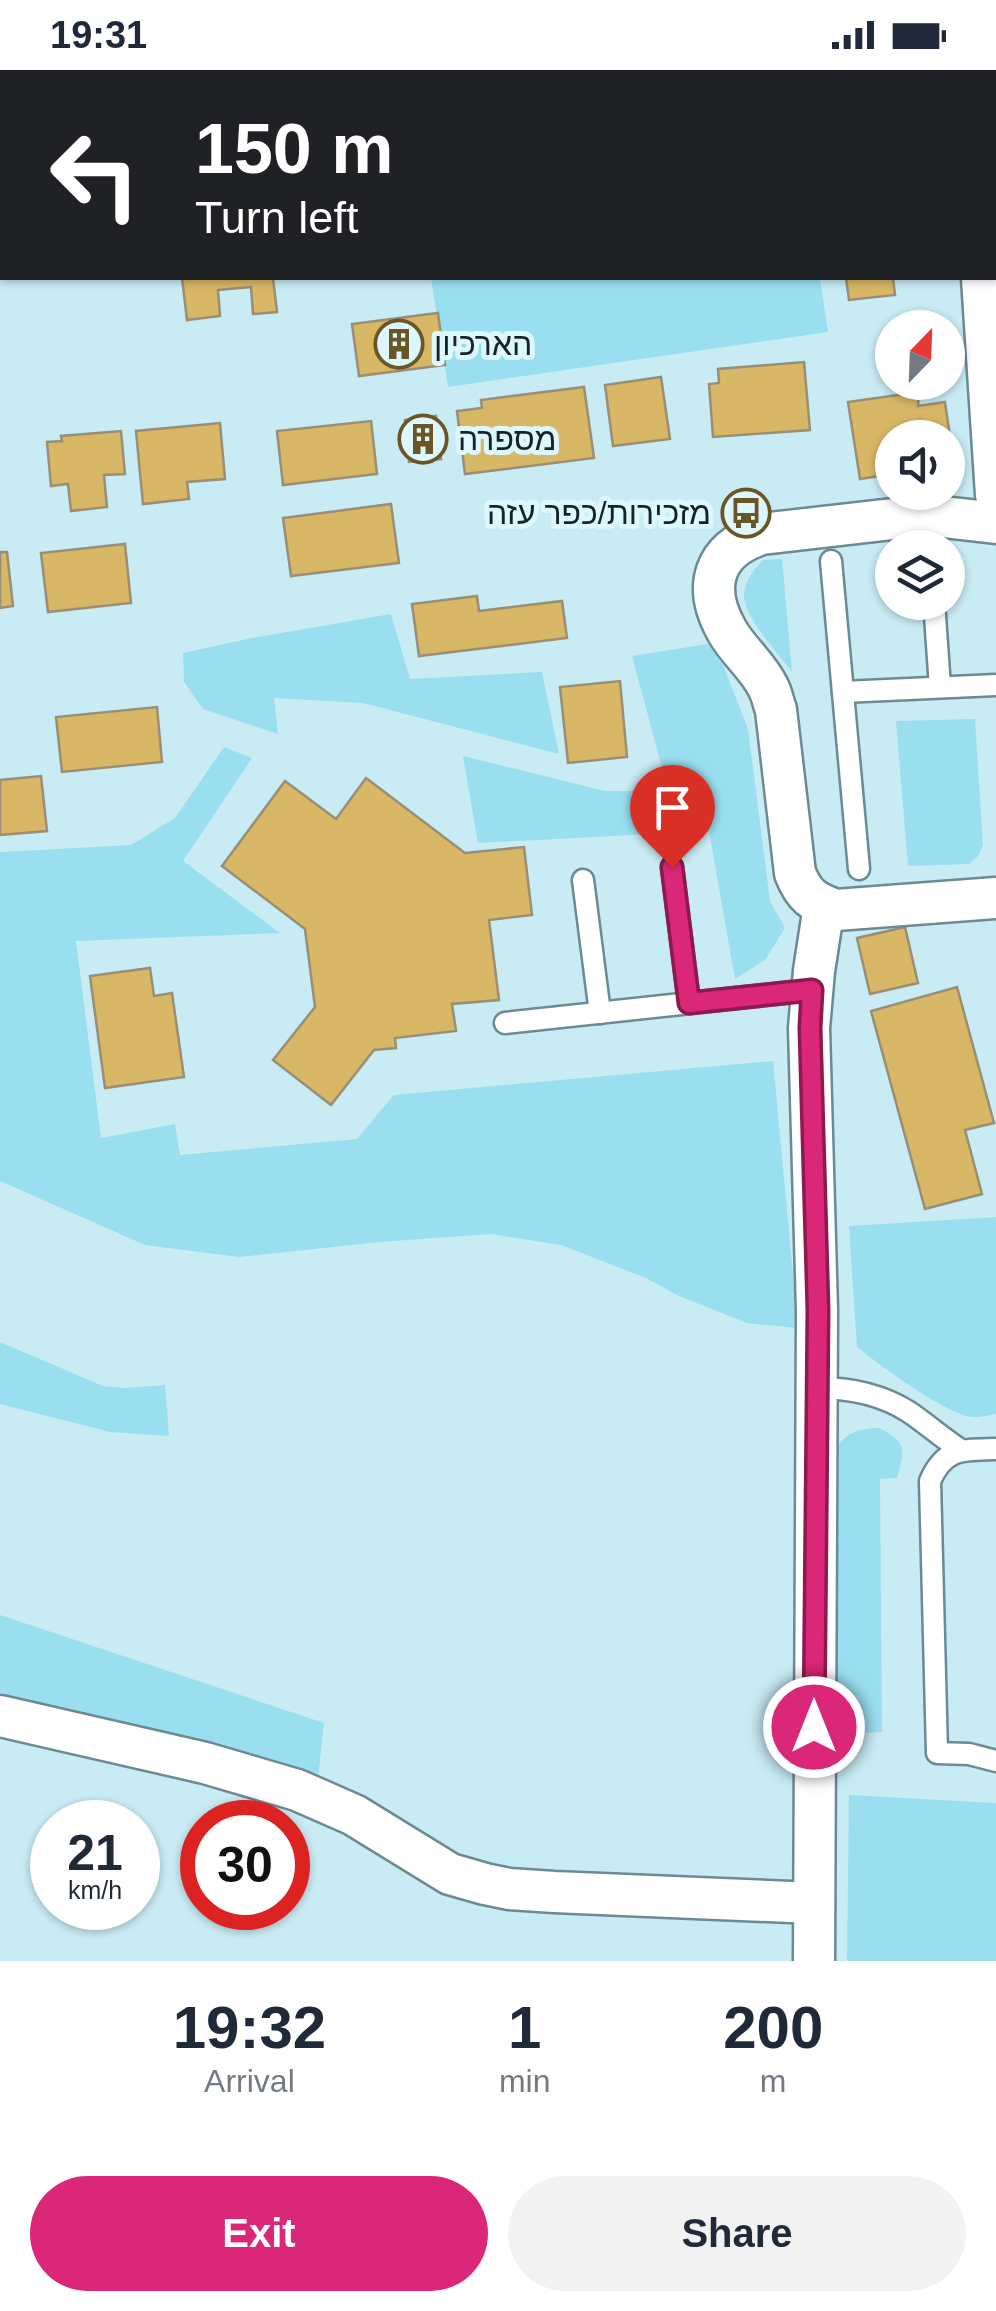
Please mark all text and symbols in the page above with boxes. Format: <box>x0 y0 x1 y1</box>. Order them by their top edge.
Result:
text: 19:31 <box>50 14 147 56</box>
icon: left <box>30 110 160 240</box>
text: 150 m <box>195 110 393 188</box>
text: Turn left <box>195 192 358 243</box>
north arrow <box>875 310 965 400</box>
map controls <box>875 310 965 620</box>
building icon: הארכיון <box>373 318 425 370</box>
place label: הארכיון <box>434 326 532 362</box>
building icon: מספרה <box>397 413 449 465</box>
button: sound <box>875 420 965 510</box>
place label: מספרה <box>458 421 557 457</box>
bus stop icon: מזכירות/כפר עזה <box>720 487 772 539</box>
place label: מזכירות/כפר עזה <box>487 495 711 531</box>
button: layers <box>875 530 965 620</box>
pin <box>630 765 715 868</box>
icon: arrive <box>645 780 700 835</box>
position arrow <box>762 1675 866 1779</box>
speed limit sign: 30 <box>180 1800 310 1930</box>
text: 21 <box>67 1825 123 1881</box>
text: km/h <box>68 1876 122 1904</box>
text: 19:32 <box>173 1994 326 2061</box>
text: 1 <box>508 1994 541 2061</box>
text: 200 <box>723 1994 823 2061</box>
text: Arrival <box>204 2063 295 2099</box>
text: min <box>499 2063 550 2099</box>
text: m <box>760 2063 787 2099</box>
button: Exit <box>30 2176 488 2291</box>
button: Share <box>508 2176 966 2291</box>

